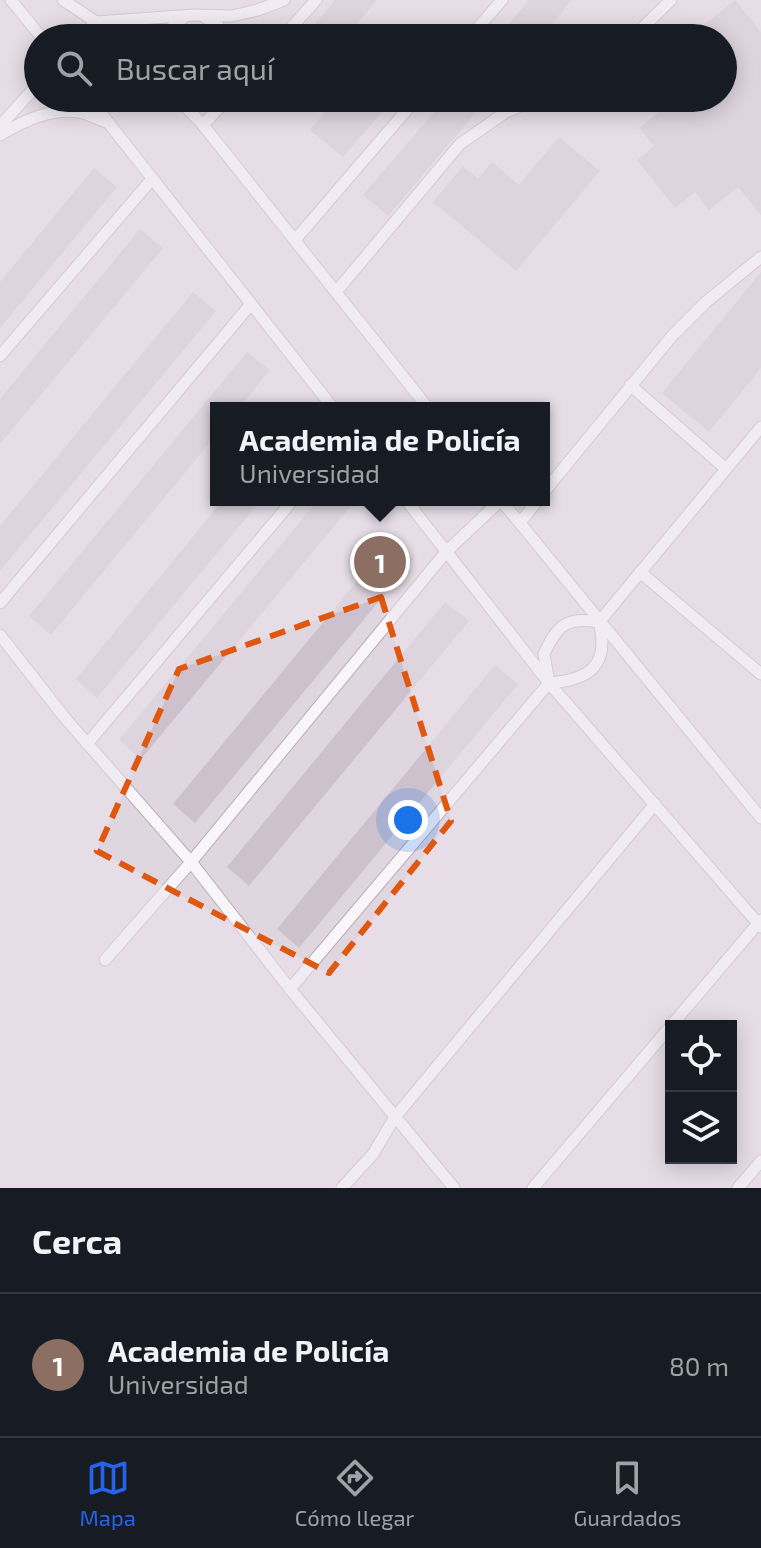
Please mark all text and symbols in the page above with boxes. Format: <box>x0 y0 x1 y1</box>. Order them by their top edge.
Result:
search box <box>24 24 737 112</box>
icon: search <box>52 46 96 90</box>
text: Buscar aquí <box>116 50 274 86</box>
popup <box>210 402 550 506</box>
text: Academia de Policía <box>239 421 521 457</box>
text: Universidad <box>239 457 380 488</box>
pin: 1 <box>354 532 406 592</box>
your location <box>388 800 428 840</box>
map controls <box>665 1020 737 1164</box>
button: locate <box>665 1020 737 1092</box>
button: layers <box>665 1092 737 1164</box>
text: Cerca <box>32 1220 122 1261</box>
text: Academia de Policía <box>108 1332 389 1368</box>
text: 1 <box>52 1350 64 1381</box>
text: 80 m <box>669 1350 729 1381</box>
text: Universidad <box>108 1368 249 1399</box>
tab: Mapa <box>80 1456 136 1530</box>
tab: Cómo llegar <box>295 1456 414 1530</box>
tab: Guardados <box>573 1456 681 1530</box>

